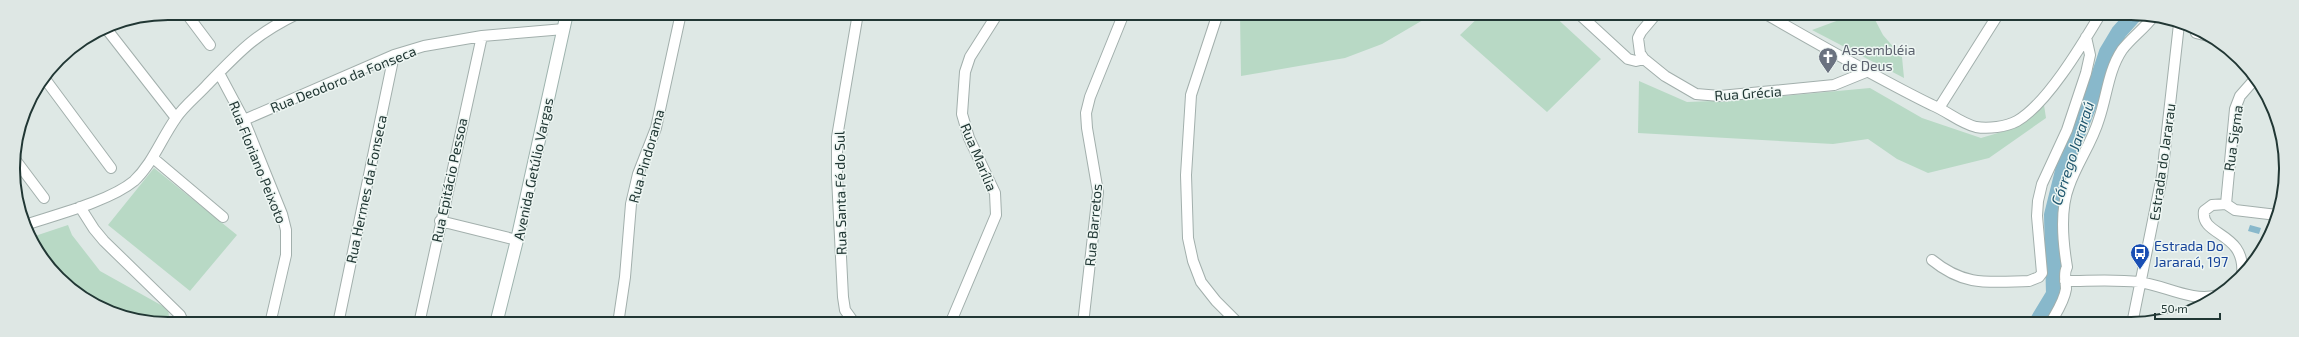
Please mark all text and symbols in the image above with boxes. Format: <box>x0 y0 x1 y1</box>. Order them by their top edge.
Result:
place label: Assembléia de Deus <box>1842 41 1916 74</box>
street label: Rua Deodoro da Fonseca <box>267 42 419 116</box>
church icon: Assembléia de Deus <box>1817 46 1839 74</box>
street label: Rua Grécia <box>1714 82 1782 104</box>
street label: Avenida Getúlio Vargas <box>510 96 556 242</box>
street label: Rua Floriano Peixoto <box>226 98 290 226</box>
water label: Córrego Jararaú <box>2047 99 2097 207</box>
street label: Estrada do Jararau <box>2145 102 2179 222</box>
street label: Rua Sigma <box>2220 104 2246 172</box>
street label: Rua Pindorama <box>625 107 667 205</box>
street label: Rua Hermes da Fonseca <box>342 113 390 265</box>
street label: Rua Epitácio Pessoa <box>427 116 471 244</box>
street label: Rua Marília <box>957 121 1001 193</box>
street label: Rua Santa Fé do Sul <box>830 130 850 255</box>
street label: Rua Barretos <box>1081 183 1105 267</box>
place label: Estrada Do Jararaú, 197 <box>2154 237 2228 270</box>
bus stop icon: Estrada Do Jararaú, 197 <box>2129 242 2151 270</box>
scale bar <box>2155 295 2220 321</box>
text: 50 m <box>2161 301 2188 315</box>

